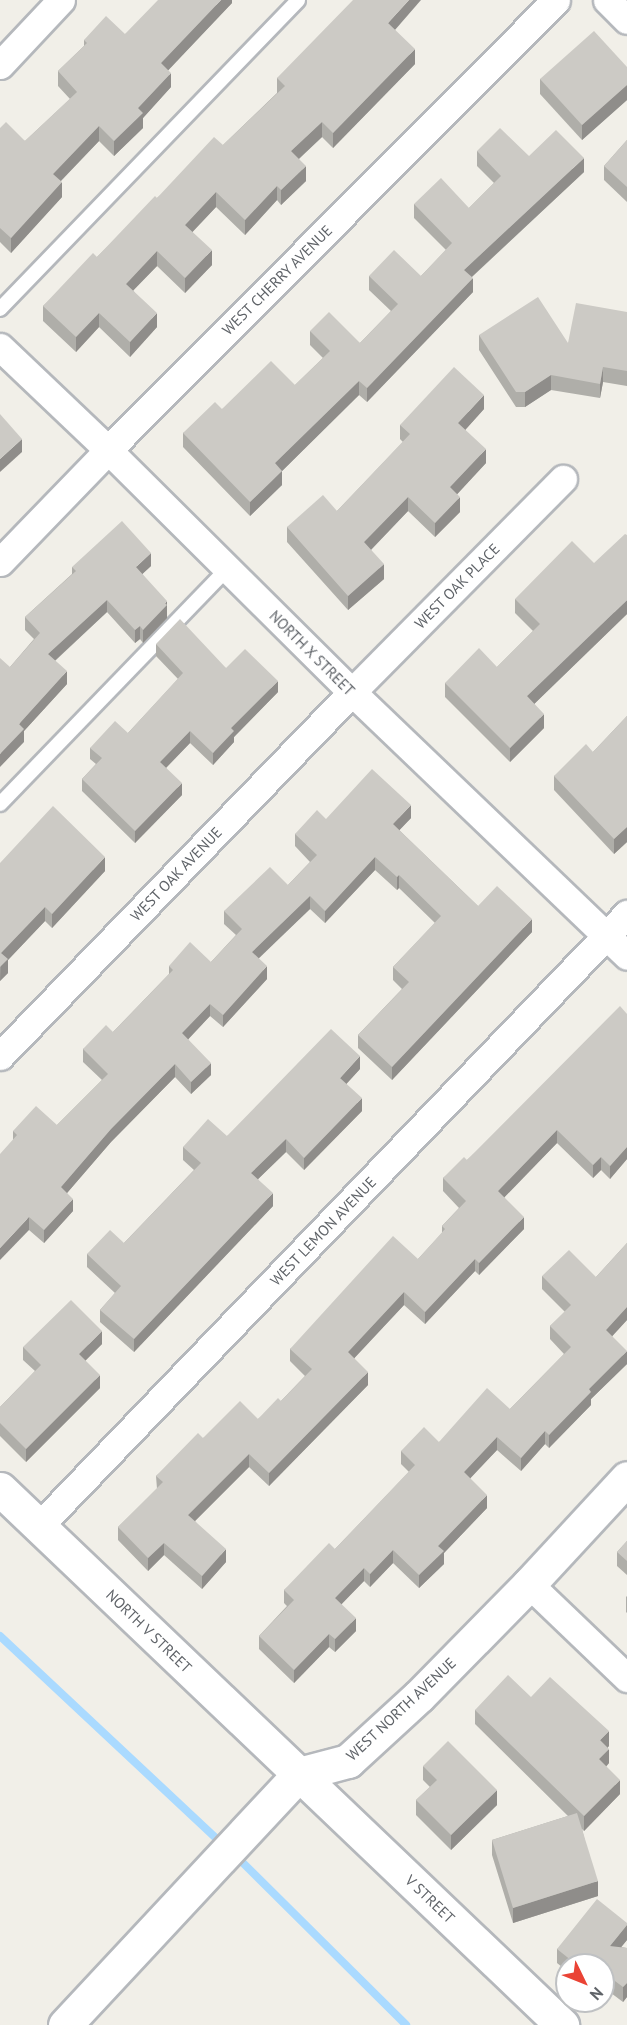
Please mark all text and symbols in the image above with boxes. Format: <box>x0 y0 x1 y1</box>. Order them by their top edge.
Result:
street label: WEST CHERRY AVENUE <box>218 221 336 339</box>
street label: WEST OAK PLACE <box>410 539 504 633</box>
street label: NORTH X STREET <box>265 606 359 700</box>
street label: WEST OAK AVENUE <box>126 823 226 925</box>
street label: WEST LEMON AVENUE <box>266 1172 380 1290</box>
street label: NORTH V STREET <box>102 1585 196 1677</box>
street label: WEST NORTH AVENUE <box>342 1653 460 1765</box>
street label: V STREET <box>401 1871 459 1927</box>
north arrow <box>555 1953 615 2013</box>
text: N <box>586 1983 608 2005</box>

